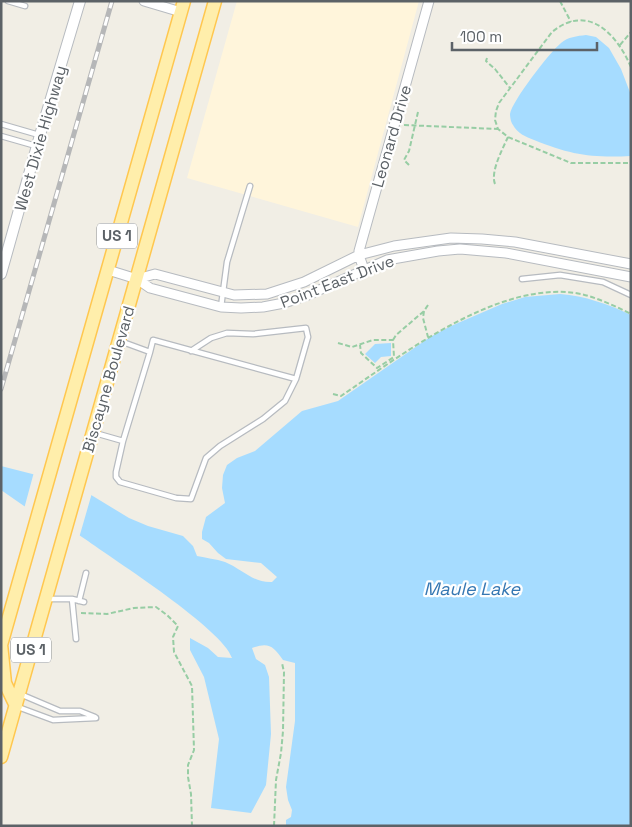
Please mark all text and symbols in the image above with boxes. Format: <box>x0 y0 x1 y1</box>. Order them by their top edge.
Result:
scale bar <box>452 20 597 52</box>
text: 100 m <box>460 27 502 46</box>
street label: West Dixie Highway <box>10 63 71 213</box>
street label: Leonard Drive <box>367 83 416 190</box>
road number: US 1 <box>97 224 137 248</box>
street label: Point East Drive <box>277 250 397 313</box>
street label: Biscayne Boulevard <box>77 303 139 455</box>
water label: Maule Lake <box>424 577 522 600</box>
road number: US 1 <box>11 638 51 662</box>

